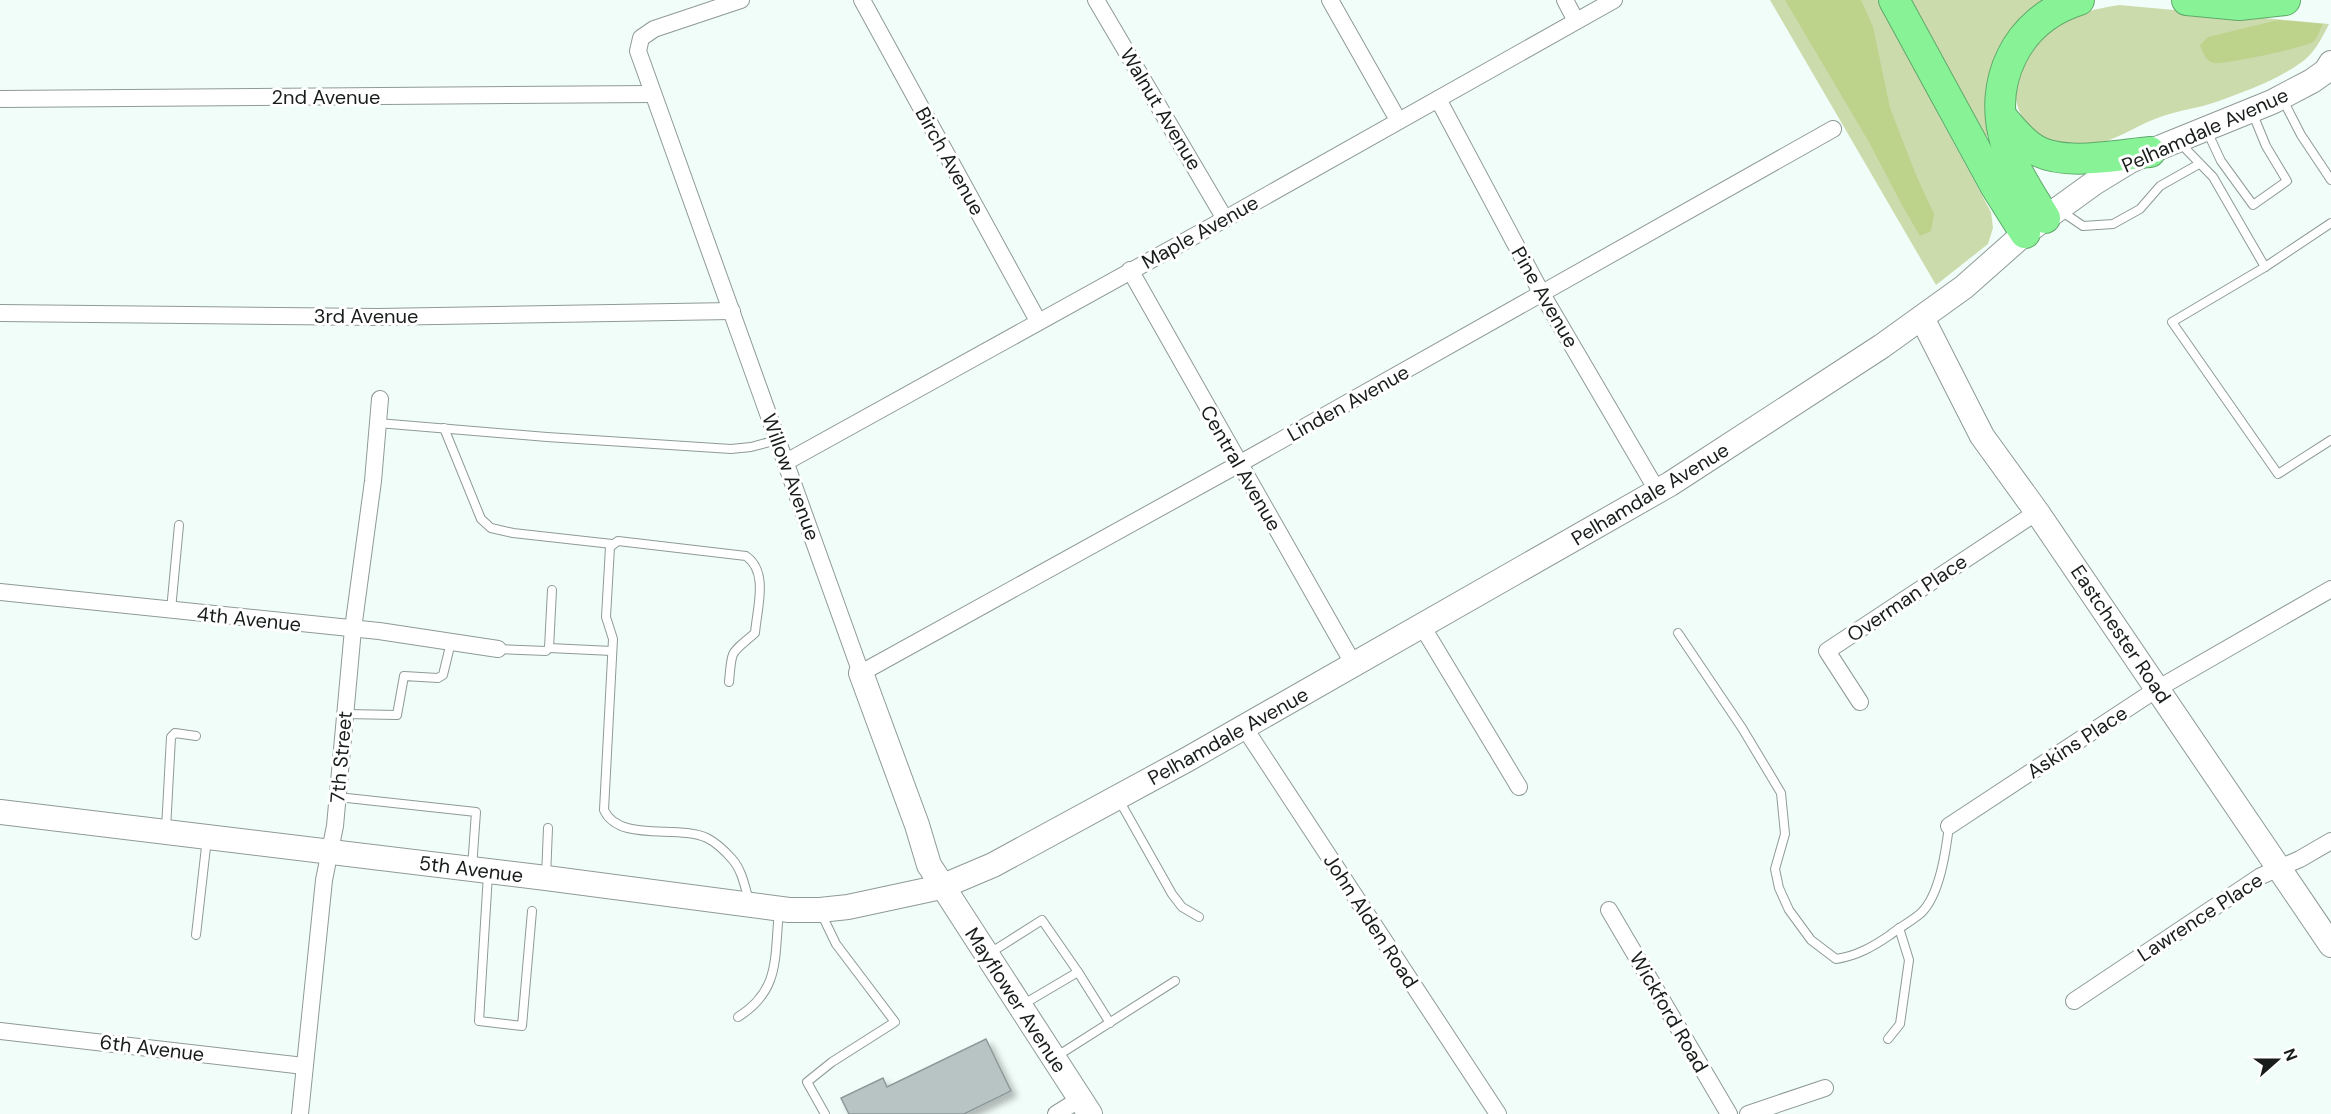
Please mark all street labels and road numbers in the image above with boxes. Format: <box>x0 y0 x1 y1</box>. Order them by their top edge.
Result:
street label: Walnut Avenue <box>1114 43 1208 175</box>
street label: Pelhamdale Avenue <box>2118 82 2292 178</box>
street label: 2nd Avenue <box>272 84 380 110</box>
street label: Birch Avenue <box>910 102 990 220</box>
street label: Maple Avenue <box>1137 189 1263 275</box>
street label: Pine Avenue <box>1506 242 1584 352</box>
street label: 3rd Avenue <box>314 303 418 329</box>
street label: Linden Avenue <box>1282 359 1414 447</box>
street label: Central Avenue <box>1194 400 1288 536</box>
street label: Willow Avenue <box>756 410 826 544</box>
street label: Pelhamdale Avenue <box>1566 437 1734 551</box>
street label: Overman Place <box>1842 548 1972 648</box>
street label: Eastchester Road <box>2065 560 2177 708</box>
street label: 4th Avenue <box>196 601 302 637</box>
street label: Pelhamdale Avenue <box>1143 681 1313 791</box>
street label: Askins Place <box>2022 700 2132 784</box>
street label: 7th Street <box>324 710 358 804</box>
street label: John Alden Road <box>1318 849 1424 993</box>
street label: 5th Avenue <box>417 850 525 888</box>
street label: Lawrence Place <box>2132 867 2268 967</box>
street label: Mayflower Avenue <box>959 922 1073 1078</box>
street label: Wickford Road <box>1624 947 1714 1077</box>
street label: 6th Avenue <box>98 1029 206 1067</box>

